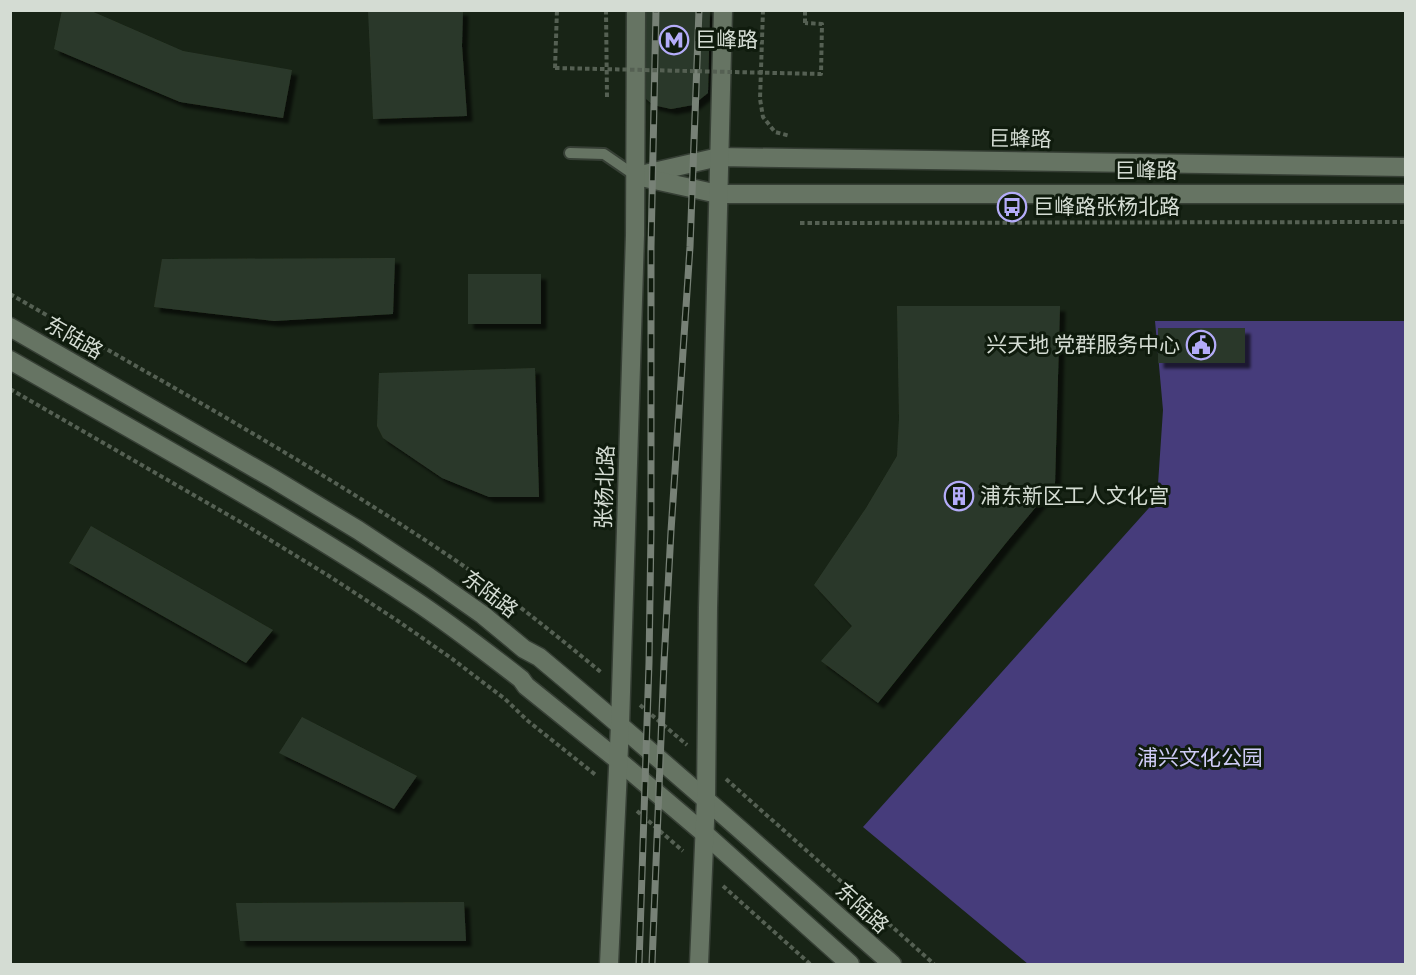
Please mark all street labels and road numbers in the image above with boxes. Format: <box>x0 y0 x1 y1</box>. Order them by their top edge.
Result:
street label: 巨蜂路 <box>988 124 1052 151</box>
street label: 巨峰路 <box>1115 157 1178 182</box>
street label: 东陆路 <box>41 310 108 363</box>
street label: 张杨北路 <box>590 445 617 529</box>
street label: 东陆路 <box>458 564 524 622</box>
street label: 东陆路 <box>831 877 895 937</box>

